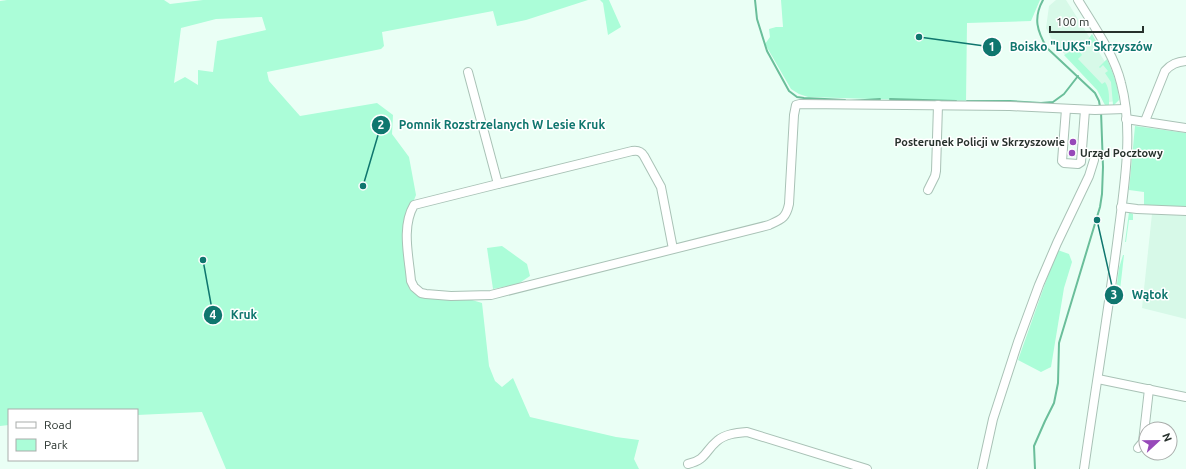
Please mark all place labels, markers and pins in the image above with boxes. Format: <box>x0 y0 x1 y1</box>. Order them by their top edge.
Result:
callout: Boisko "LUKS" Skrzyszów <box>982 35 1160 59</box>
callout: Pomnik Rozstrzelanych W Lesie Kruk <box>371 113 613 137</box>
place label: Posterunek Policji w Skrzyszowie <box>895 136 1065 148</box>
marker: Posterunek Policji w Skrzyszowie <box>1068 137 1078 147</box>
place label: Urząd Pocztowy <box>1080 147 1163 160</box>
marker: Urząd Pocztowy <box>1067 148 1077 158</box>
callout: Wątok <box>1104 283 1177 307</box>
callout: Kruk <box>203 303 266 327</box>

